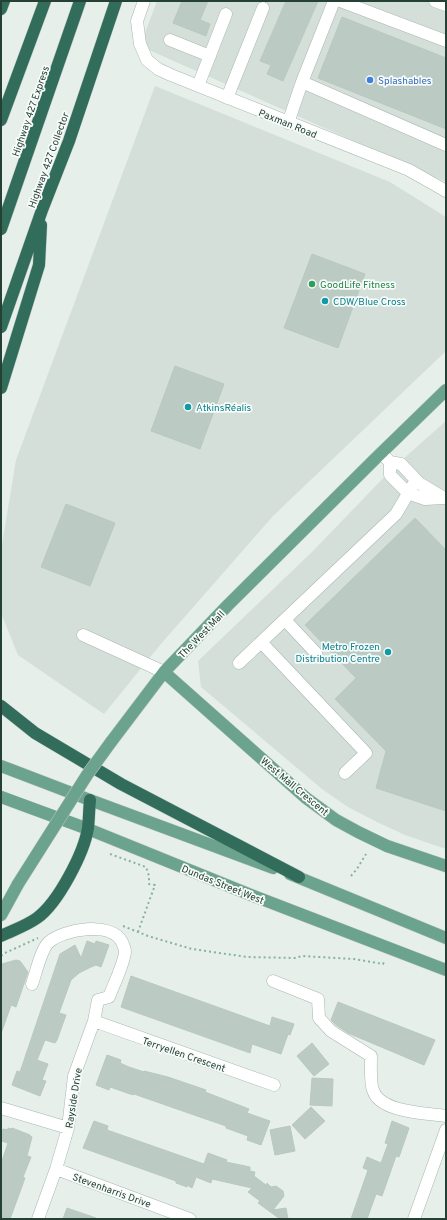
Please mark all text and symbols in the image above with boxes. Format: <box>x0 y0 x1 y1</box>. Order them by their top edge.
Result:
street label: Highway 427 Express <box>10 64 53 159</box>
marker: Splashables <box>365 75 375 85</box>
place label: Splashables <box>378 75 432 88</box>
street label: Paxman Road <box>256 107 319 142</box>
street label: Highway 427 Collector <box>26 111 73 210</box>
marker: GoodLife Fitness <box>307 279 317 289</box>
place label: GoodLife Fitness <box>320 279 395 292</box>
marker: CDW/Blue Cross <box>320 296 330 306</box>
place label: CDW/Blue Cross <box>333 296 406 309</box>
marker: AtkinsRéalis <box>183 402 193 412</box>
place label: AtkinsRéalis <box>196 402 252 415</box>
street label: The West Mall <box>176 608 228 662</box>
place label: Metro Frozen Distribution Centre <box>296 641 380 666</box>
marker: Metro Frozen Distribution Centre <box>383 647 393 657</box>
street label: West Mall Crescent <box>257 755 331 819</box>
street label: Dundas Street West <box>179 863 266 908</box>
street label: Terryellen Crescent <box>140 1035 227 1076</box>
street label: Rayside Drive <box>63 1067 86 1129</box>
street label: Stevenharris Drive <box>70 1171 153 1212</box>

